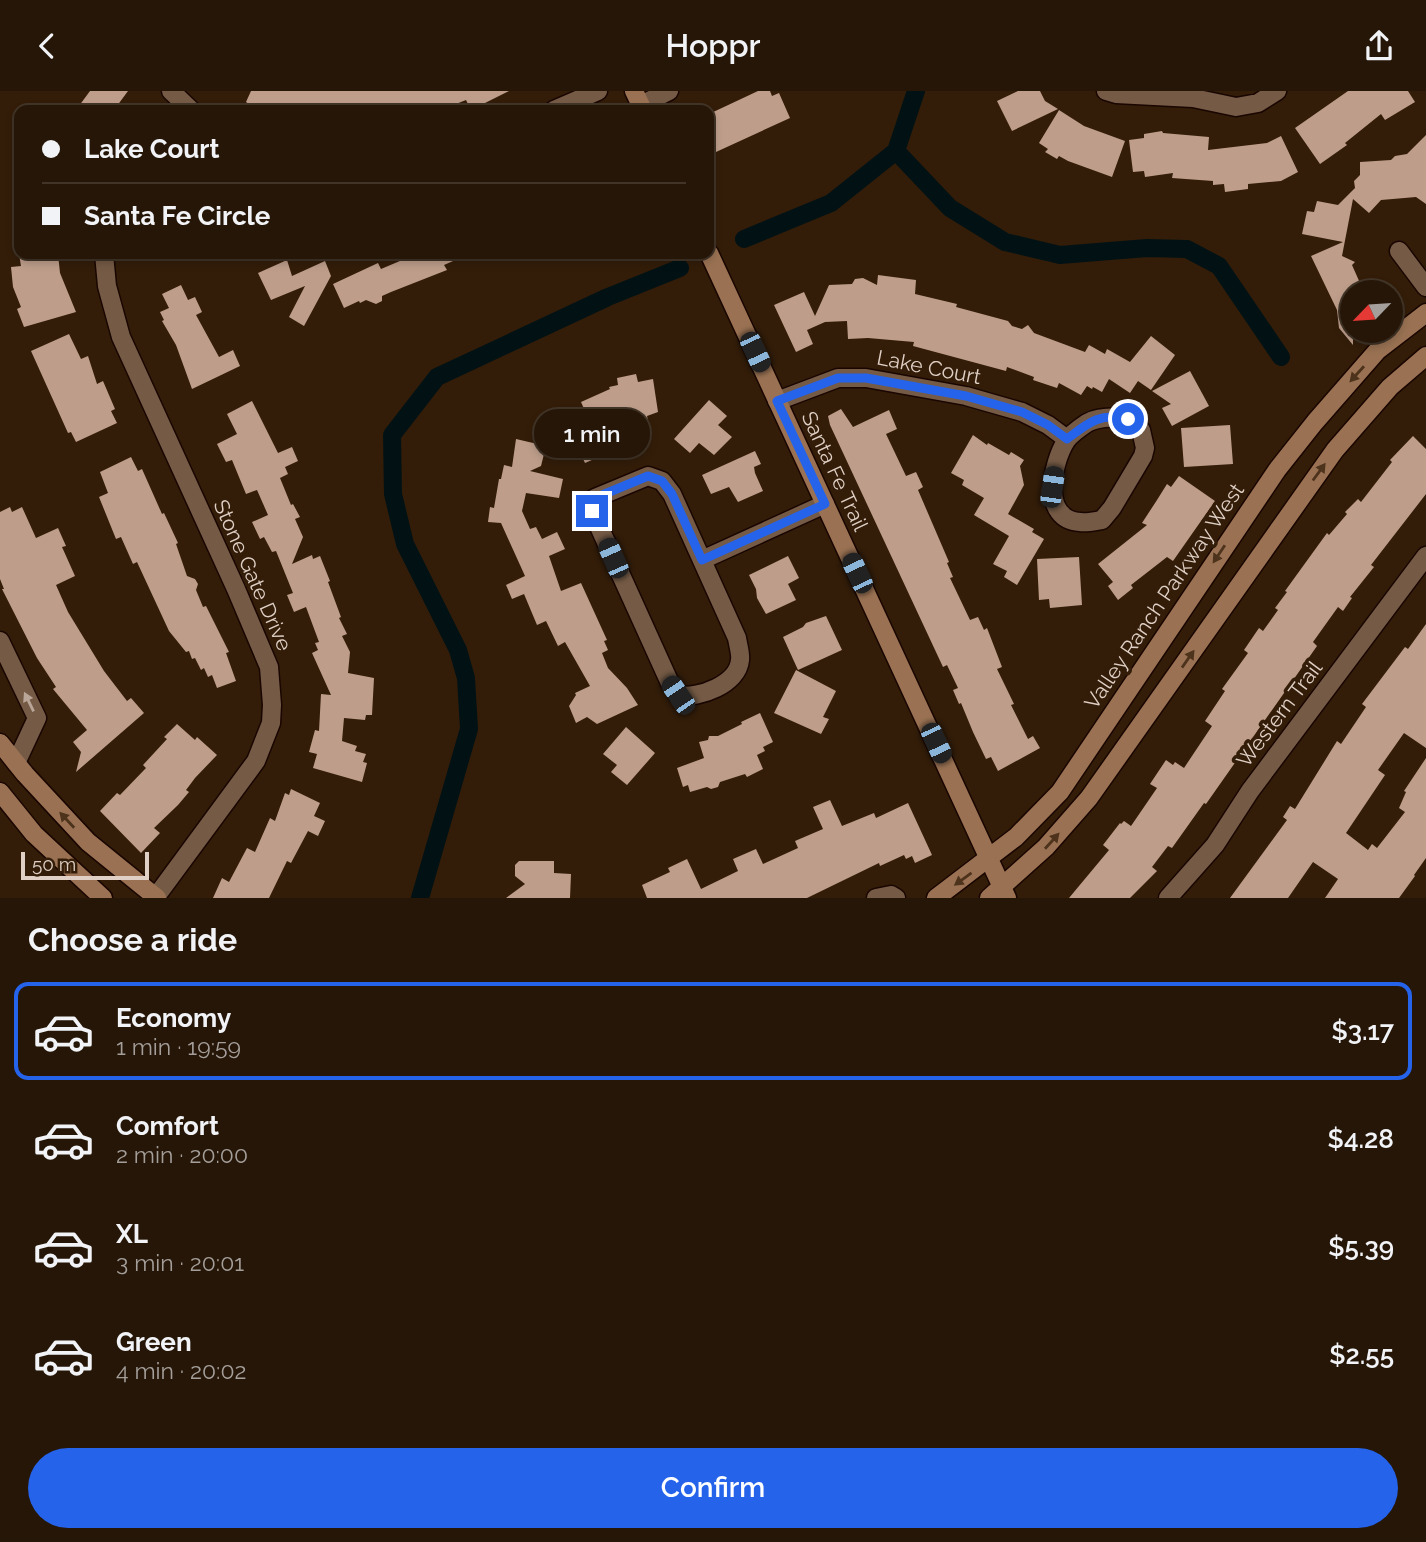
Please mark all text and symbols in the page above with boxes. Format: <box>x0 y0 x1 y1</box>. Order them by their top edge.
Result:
icon: back <box>28 27 66 65</box>
text: Hoppr <box>666 27 760 64</box>
icon: share <box>1360 27 1398 65</box>
text: Lake Court <box>84 134 219 164</box>
text: Santa Fe Circle <box>84 201 270 231</box>
north arrow <box>1340 280 1404 343</box>
map controls <box>1340 280 1403 343</box>
car <box>737 329 774 375</box>
street label: Lake Court <box>875 345 983 389</box>
one-way arrow <box>1349 365 1365 383</box>
route start <box>1112 403 1144 435</box>
street label: Santa Fe Trail <box>796 407 874 535</box>
callout: 1 min <box>534 409 650 459</box>
text: 1 min <box>563 420 621 447</box>
one-way arrow <box>1311 463 1325 481</box>
car <box>1039 465 1066 509</box>
street label: Valley Ranch Parkway West <box>1079 478 1249 714</box>
route end <box>576 495 608 527</box>
street label: Stone Gate Drive <box>208 496 298 654</box>
car <box>595 535 632 581</box>
one-way arrow <box>1213 545 1226 564</box>
car <box>839 550 876 596</box>
one-way arrow <box>1181 650 1195 668</box>
street label: Western Trail <box>1231 656 1327 772</box>
car <box>658 672 699 718</box>
one-way arrow <box>23 692 35 712</box>
car <box>918 720 955 766</box>
one-way arrow <box>60 812 76 829</box>
one-way arrow <box>1044 832 1059 849</box>
scale bar <box>21 849 149 881</box>
text: 50 m <box>32 853 76 875</box>
one-way arrow <box>954 872 972 886</box>
text: Choose a ride <box>28 921 237 958</box>
icon: car <box>32 1000 95 1063</box>
text: Economy <box>116 1003 231 1033</box>
text: $3.17 <box>1331 1016 1394 1046</box>
text: 1 min · 19:59 <box>116 1033 241 1060</box>
icon: car <box>32 1108 95 1171</box>
text: Comfort <box>116 1111 219 1141</box>
text: $4.28 <box>1328 1124 1394 1154</box>
text: 2 min · 20:00 <box>116 1141 248 1168</box>
icon: car <box>32 1216 95 1279</box>
text: XL <box>116 1219 148 1249</box>
text: $5.39 <box>1328 1232 1394 1262</box>
text: 3 min · 20:01 <box>116 1249 244 1276</box>
icon: car <box>32 1324 95 1387</box>
text: Green <box>116 1327 192 1357</box>
text: $2.55 <box>1329 1340 1394 1370</box>
text: 4 min · 20:02 <box>116 1357 247 1384</box>
button: Confirm <box>28 1448 1398 1528</box>

